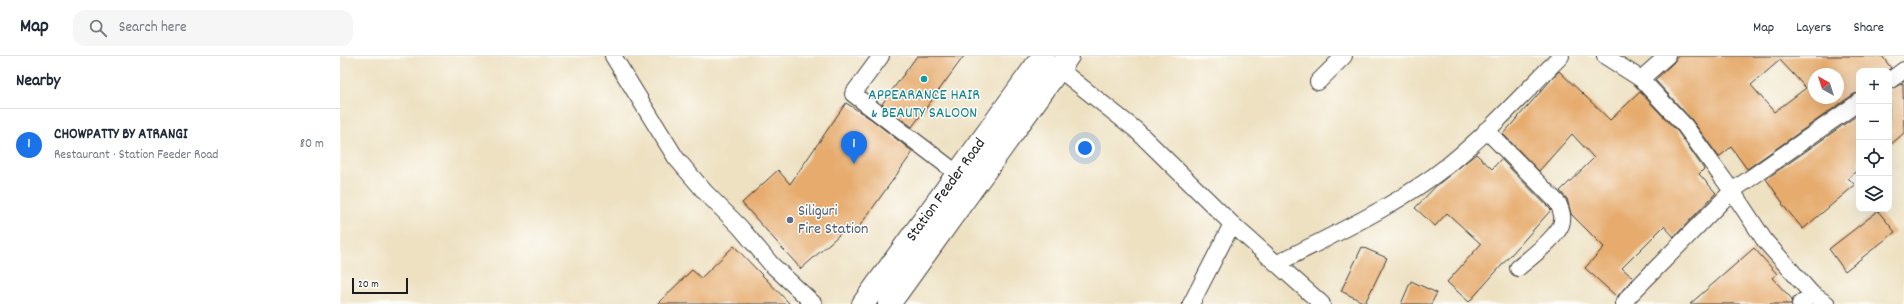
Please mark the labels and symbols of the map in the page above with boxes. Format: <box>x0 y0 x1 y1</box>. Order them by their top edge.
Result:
north arrow <box>1808 68 1844 104</box>
marker: APPEARANCE HAIR & BEAUTY SALOON <box>919 74 929 84</box>
place label: APPEARANCE HAIR & BEAUTY SALOON <box>868 84 980 125</box>
pin: 1 <box>841 131 867 164</box>
street label: Station Feeder Road <box>900 133 991 246</box>
your location <box>1075 138 1095 158</box>
place label: Siliguri Fire Station <box>798 200 869 241</box>
marker: Siliguri Fire Station <box>785 215 795 225</box>
scale bar <box>352 276 408 295</box>

